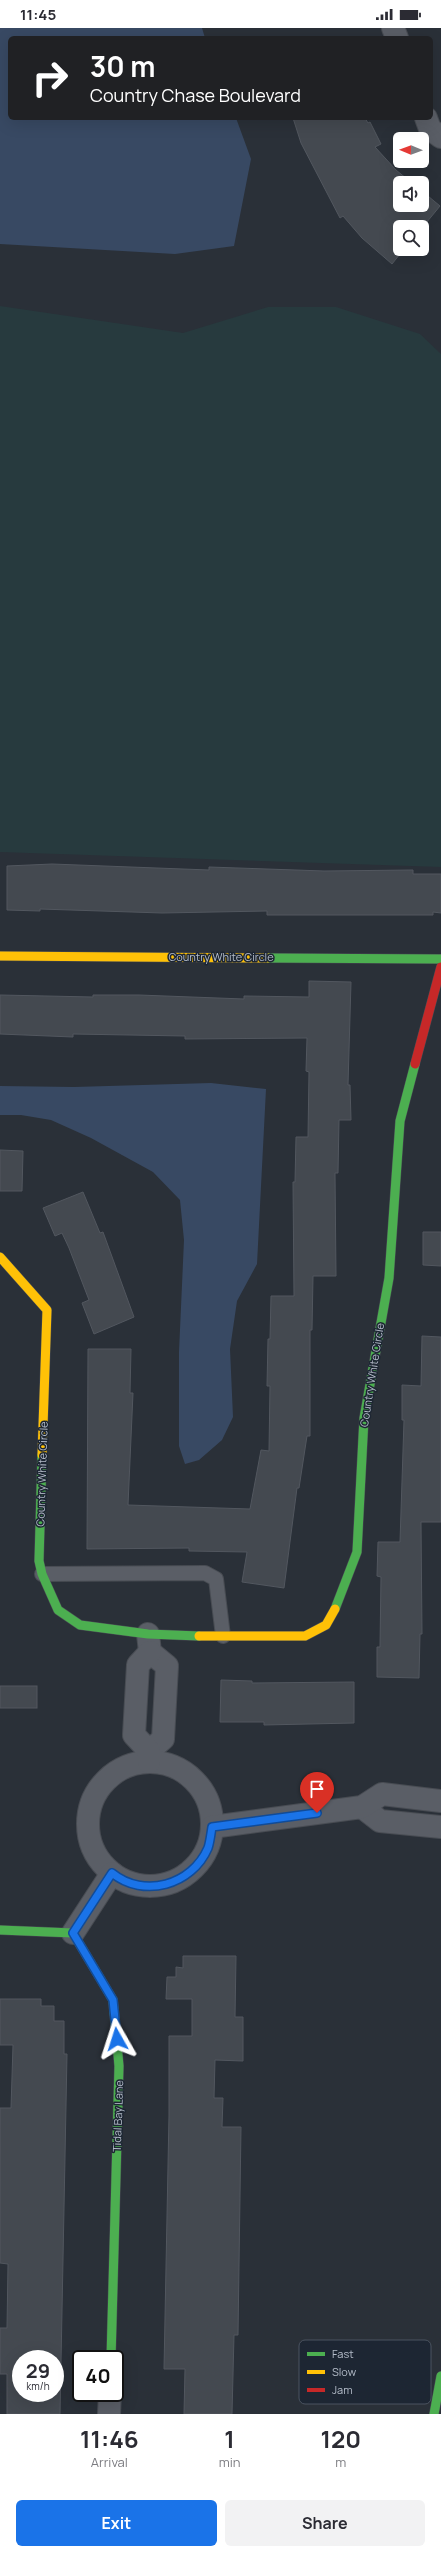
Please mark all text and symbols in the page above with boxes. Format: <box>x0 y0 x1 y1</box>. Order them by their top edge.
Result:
text: 11:45 <box>20 4 56 25</box>
text: 30 m <box>90 47 155 85</box>
icon: right <box>24 52 76 104</box>
text: Country Chase Boulevard <box>90 83 301 107</box>
north arrow <box>393 132 429 168</box>
map controls <box>393 132 429 256</box>
button: sound <box>393 176 429 212</box>
button: search <box>393 220 429 256</box>
street label: Country White Circle <box>168 949 274 964</box>
street label: Country White Circle <box>356 1321 387 1428</box>
street label: Country White Circle <box>32 1421 51 1527</box>
pin <box>300 1772 334 1813</box>
icon: arrive <box>306 1778 328 1800</box>
position arrow <box>96 2018 138 2060</box>
street label: Tidal Bay Lane <box>109 2079 126 2152</box>
legend <box>299 2340 431 2404</box>
text: Fast <box>332 2346 354 2361</box>
speed limit sign: 40 <box>72 2350 124 2402</box>
text: 29 <box>26 2357 50 2384</box>
text: Slow <box>332 2364 357 2379</box>
text: km/h <box>26 2379 50 2393</box>
text: Jam <box>332 2382 353 2397</box>
text: 11:46 <box>80 2422 139 2455</box>
text: 1 <box>224 2422 235 2455</box>
text: 120 <box>320 2422 361 2455</box>
text: Arrival <box>91 2453 128 2471</box>
text: min <box>219 2453 240 2471</box>
text: m <box>335 2453 346 2471</box>
button: Exit <box>16 2500 217 2546</box>
button: Share <box>225 2500 425 2546</box>

